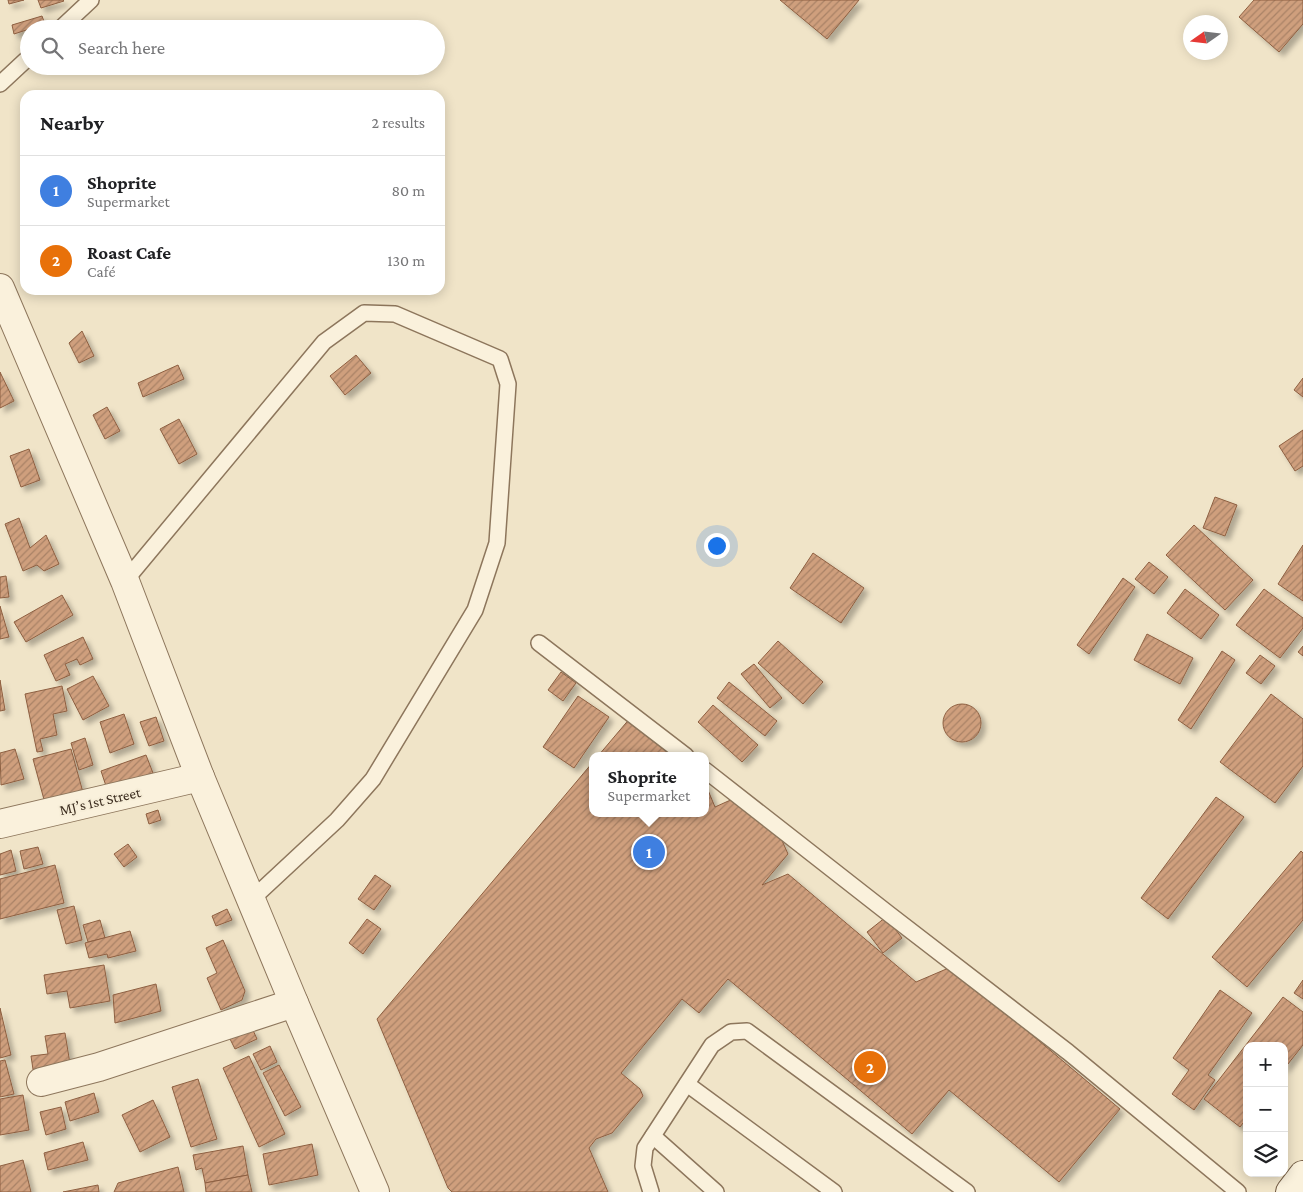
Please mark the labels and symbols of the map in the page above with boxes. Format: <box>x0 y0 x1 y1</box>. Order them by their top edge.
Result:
north arrow <box>1183 15 1228 60</box>
your location <box>704 533 730 559</box>
street label: MJ’s 1st Street <box>58 784 143 819</box>
pin: 1 <box>633 833 665 871</box>
pin: 2 <box>854 1048 886 1086</box>

